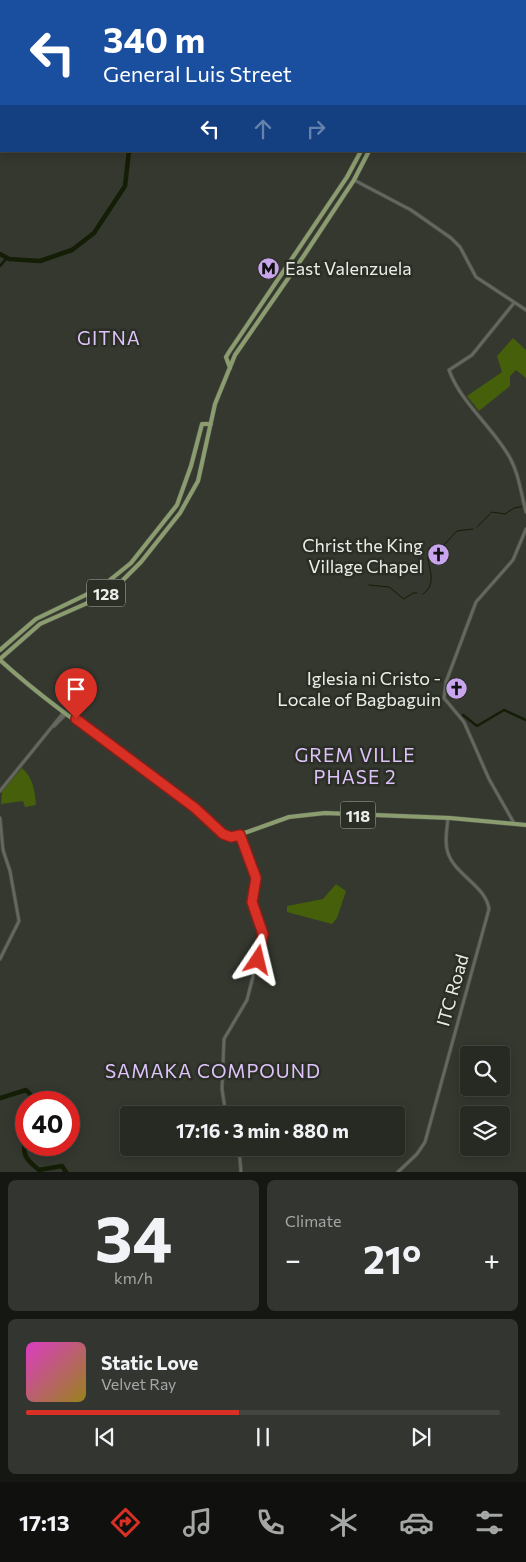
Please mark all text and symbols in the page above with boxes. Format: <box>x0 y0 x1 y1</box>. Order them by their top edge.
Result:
text: 340 m <box>103 17 205 60</box>
icon: left <box>20 20 85 85</box>
text: General Luis Street <box>103 60 292 87</box>
icon: left <box>196 115 224 143</box>
icon: ahead <box>249 115 277 143</box>
icon: right <box>302 115 330 143</box>
metro station icon: East Valenzuela <box>257 256 281 280</box>
place label: East Valenzuela <box>285 257 412 279</box>
district label: GITNA <box>77 326 141 349</box>
place label: Christ the King Village Chapel <box>302 534 423 577</box>
church icon: Christ the King Village Chapel <box>427 543 451 567</box>
road number: 128 <box>87 580 125 606</box>
place label: Iglesia ni Cristo - Locale of Bagbaguin <box>277 667 441 710</box>
pin <box>55 668 97 719</box>
icon: arrive <box>62 675 90 703</box>
church icon: Iglesia ni Cristo - Locale of Bagbaguin <box>445 676 469 700</box>
district label: GREM VILLE PHASE 2 <box>294 743 416 788</box>
road number: 118 <box>340 802 376 828</box>
position arrow <box>231 933 283 985</box>
street label: ITC Road <box>431 951 473 1029</box>
map controls <box>460 1046 510 1156</box>
button: search <box>460 1046 510 1096</box>
district label: SAMAKA COMPOUND <box>105 1059 321 1082</box>
speed limit sign: 40 <box>15 1091 80 1156</box>
button: layers <box>460 1106 510 1156</box>
text: 17:16 · 3 min · 880 m <box>176 1119 349 1142</box>
text: 34 <box>95 1196 172 1275</box>
text: Climate <box>285 1211 341 1230</box>
text: 21° <box>363 1235 421 1282</box>
text: − <box>285 1242 301 1276</box>
text: + <box>484 1242 500 1276</box>
text: km/h <box>114 1268 153 1287</box>
text: Static Love <box>101 1351 198 1374</box>
text: Velvet Ray <box>101 1374 176 1393</box>
icon: previous <box>91 1423 119 1451</box>
icon: pause <box>249 1423 277 1451</box>
icon: next <box>407 1423 435 1451</box>
icon: directions <box>108 1505 143 1540</box>
icon: music <box>180 1505 215 1540</box>
icon: phone <box>253 1505 288 1540</box>
icon: climate <box>326 1505 361 1540</box>
icon: car <box>399 1505 434 1540</box>
icon: filters <box>472 1505 507 1540</box>
text: 17:13 <box>19 1509 70 1536</box>

